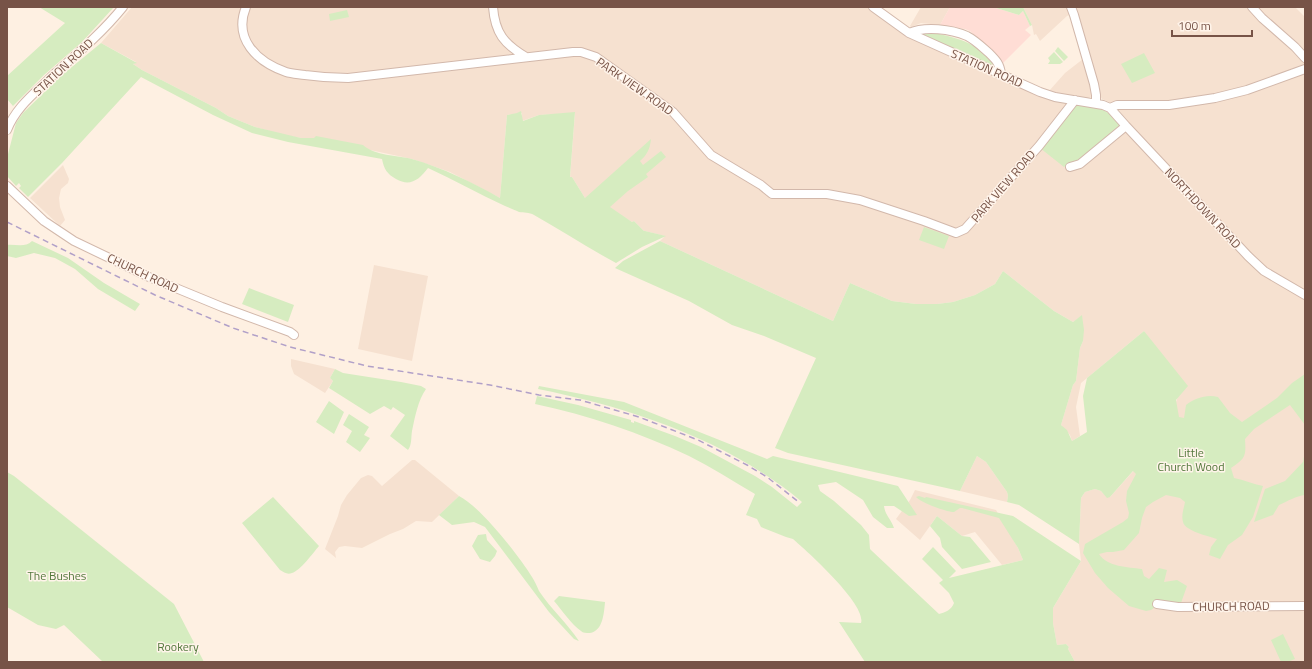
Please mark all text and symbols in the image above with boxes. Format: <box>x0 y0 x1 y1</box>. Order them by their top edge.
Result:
scale bar <box>1172 12 1252 38</box>
text: 100 m <box>1178 16 1211 35</box>
street label: STATION ROAD <box>28 34 98 100</box>
street label: STATION ROAD <box>948 44 1026 92</box>
street label: PARK VIEW ROAD <box>592 52 678 120</box>
street label: PARK VIEW ROAD <box>966 145 1040 226</box>
street label: NORTHDOWN ROAD <box>1160 163 1246 253</box>
street label: CHURCH ROAD <box>104 248 182 298</box>
park label: Little Church Wood <box>1157 443 1225 476</box>
park label: The Bushes <box>28 566 87 585</box>
street label: CHURCH ROAD <box>1192 596 1270 616</box>
park label: Rookery <box>157 637 199 656</box>

